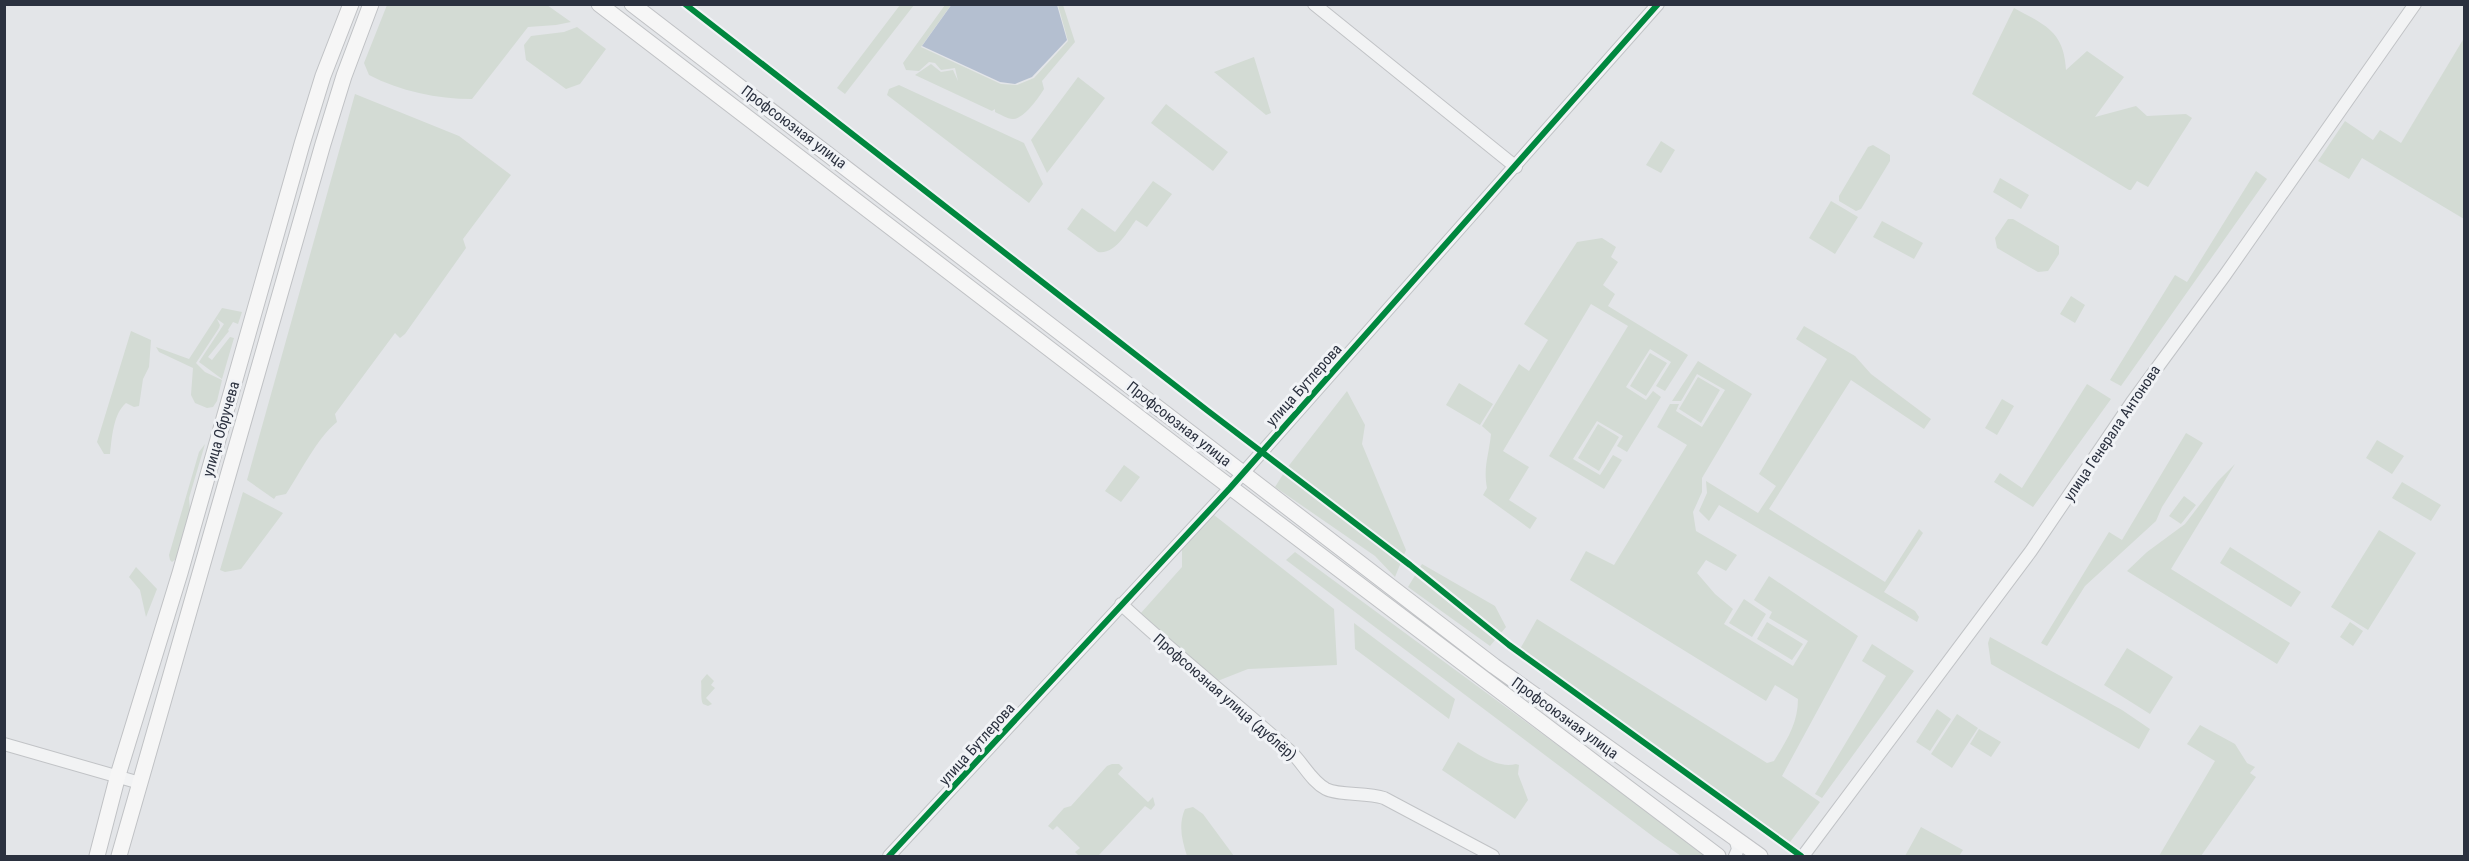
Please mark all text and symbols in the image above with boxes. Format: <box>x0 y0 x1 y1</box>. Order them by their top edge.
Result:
street label: Профсоюзная улица <box>738 82 850 172</box>
street label: улица Бутлерова <box>1262 340 1346 430</box>
street label: улица Генерала Антонова <box>2060 362 2164 504</box>
street label: Профсоюзная улица <box>1123 378 1235 470</box>
street label: улица Обручева <box>199 379 243 479</box>
street label: Профсоюзная улица (дублёр) <box>1150 630 1300 764</box>
street label: Профсоюзная улица <box>1508 673 1622 763</box>
street label: улица Бутлерова <box>935 699 1019 789</box>

